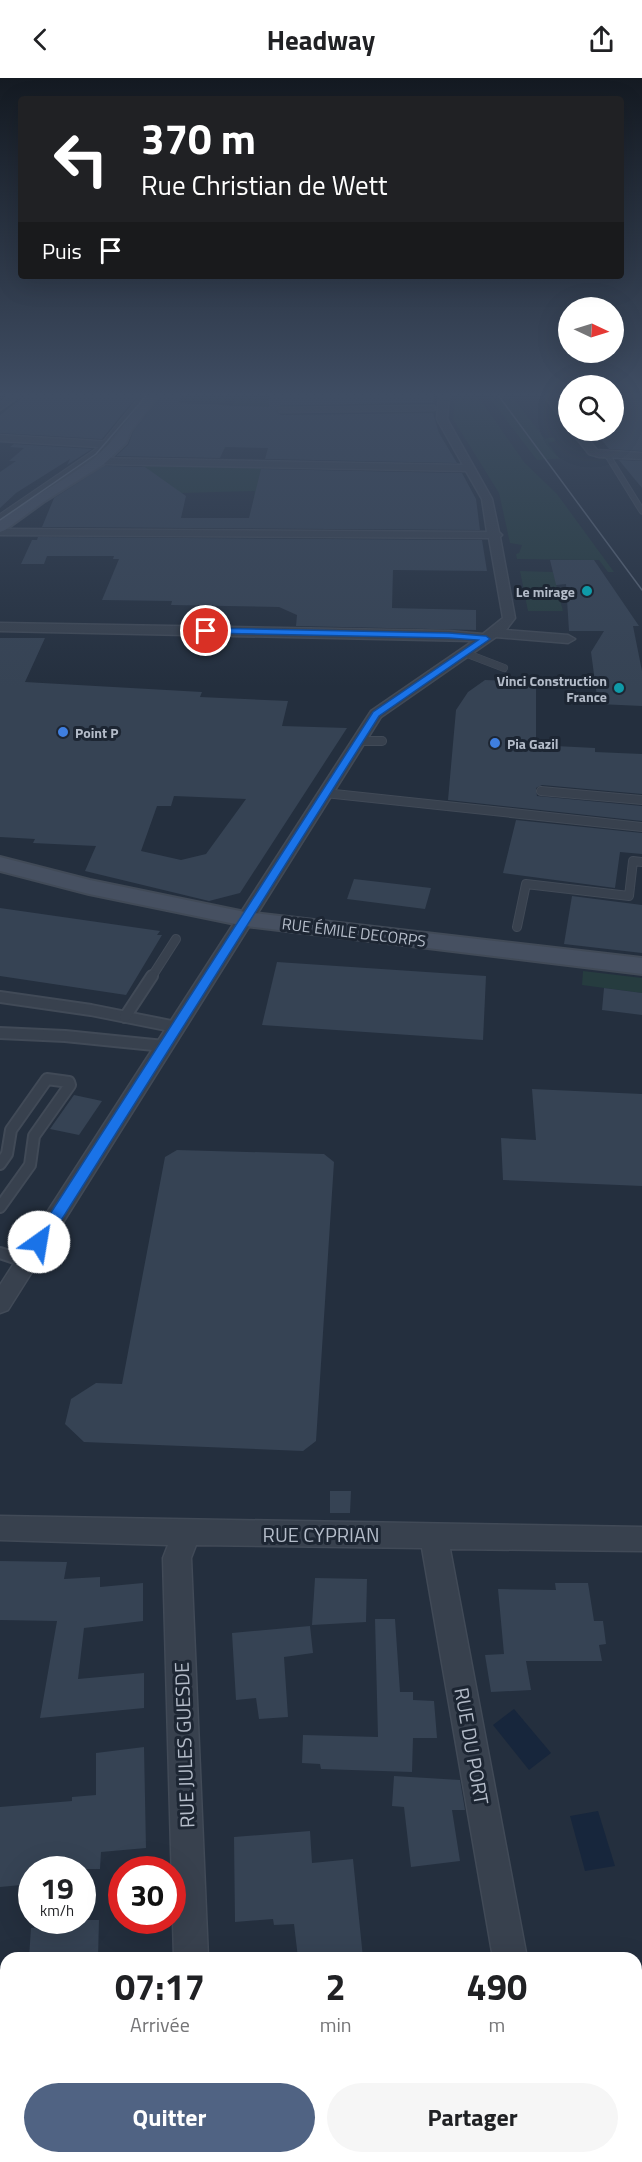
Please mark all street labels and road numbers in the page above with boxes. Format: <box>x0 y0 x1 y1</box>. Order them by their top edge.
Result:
street label: RUE ÉMILE DECORPS <box>281 911 427 953</box>
street label: RUE CYPRIAN <box>263 1519 379 1550</box>
street label: RUE JULES GUESDE <box>166 1661 202 1829</box>
street label: RUE DU PORT <box>446 1685 498 1808</box>

